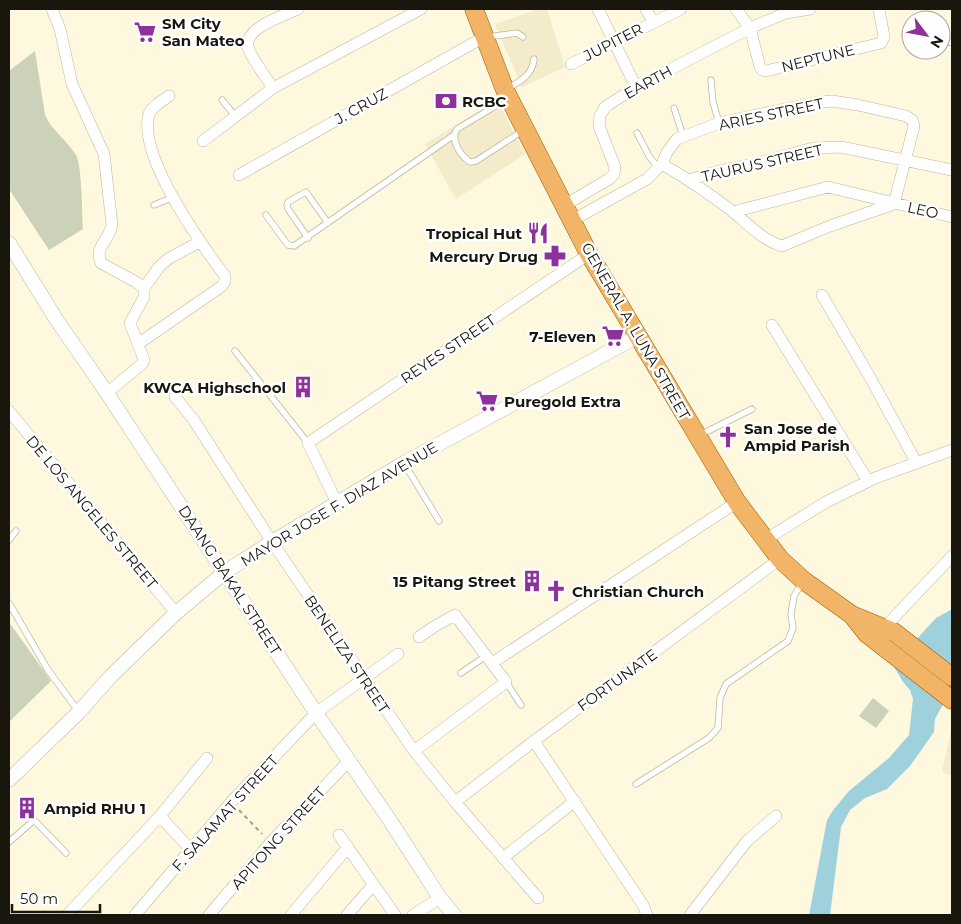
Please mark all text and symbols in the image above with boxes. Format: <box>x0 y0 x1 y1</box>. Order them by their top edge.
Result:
north arrow <box>901 10 951 60</box>
place label: SM City San Mateo <box>162 14 245 50</box>
supermarket icon: SM City San Mateo <box>132 19 158 45</box>
street label: JUPITER <box>579 19 646 65</box>
text: N <box>926 32 948 51</box>
street label: NEPTUNE <box>779 40 857 76</box>
street label: EARTH <box>621 61 675 103</box>
street label: J. CRUZ <box>330 84 391 129</box>
bank icon: RCBC <box>433 88 459 114</box>
place label: RCBC <box>462 92 506 111</box>
street label: ARIES STREET <box>717 94 825 134</box>
street label: TAURUS STREET <box>700 140 825 186</box>
street label: LEO <box>906 197 940 223</box>
restaurant icon: Tropical Hut <box>525 220 551 246</box>
place label: Tropical Hut <box>426 224 522 243</box>
street label: GENERAL A. LUNA STREET <box>577 239 695 423</box>
pharmacy icon: Mercury Drug <box>542 243 568 269</box>
place label: Mercury Drug <box>429 247 538 266</box>
street label: REYES STREET <box>397 310 499 388</box>
supermarket icon: 7-Eleven <box>600 323 626 349</box>
place label: 7-Eleven <box>529 327 596 346</box>
building icon: KWCA Highschool <box>290 374 316 400</box>
place label: KWCA Highschool <box>143 378 286 397</box>
supermarket icon: Puregold Extra <box>474 388 500 414</box>
place label: Puregold Extra <box>504 392 621 411</box>
place label: San Jose de Ampid Parish <box>743 419 850 455</box>
church icon: San Jose de Ampid Parish <box>715 424 741 450</box>
street label: DE LOS ANGELES STREET <box>22 431 162 593</box>
street label: MAYOR JOSE F. DIAZ AVENUE <box>237 438 441 570</box>
street label: DAANG BAKAL STREET <box>174 502 286 659</box>
building icon: 15 Pitang Street <box>519 568 545 594</box>
place label: 15 Pitang Street <box>393 572 516 591</box>
church icon: Christian Church <box>543 578 569 604</box>
place label: Christian Church <box>572 582 704 601</box>
street label: BENELIZA STREET <box>300 591 394 717</box>
street label: FORTUNATE <box>573 645 661 715</box>
street label: F. SALAMAT STREET <box>168 750 283 875</box>
street label: APITONG STREET <box>227 782 329 893</box>
building icon: Ampid RHU 1 <box>14 795 40 821</box>
place label: Ampid RHU 1 <box>43 799 146 818</box>
scale bar <box>12 882 100 914</box>
text: 50 m <box>20 889 58 908</box>

